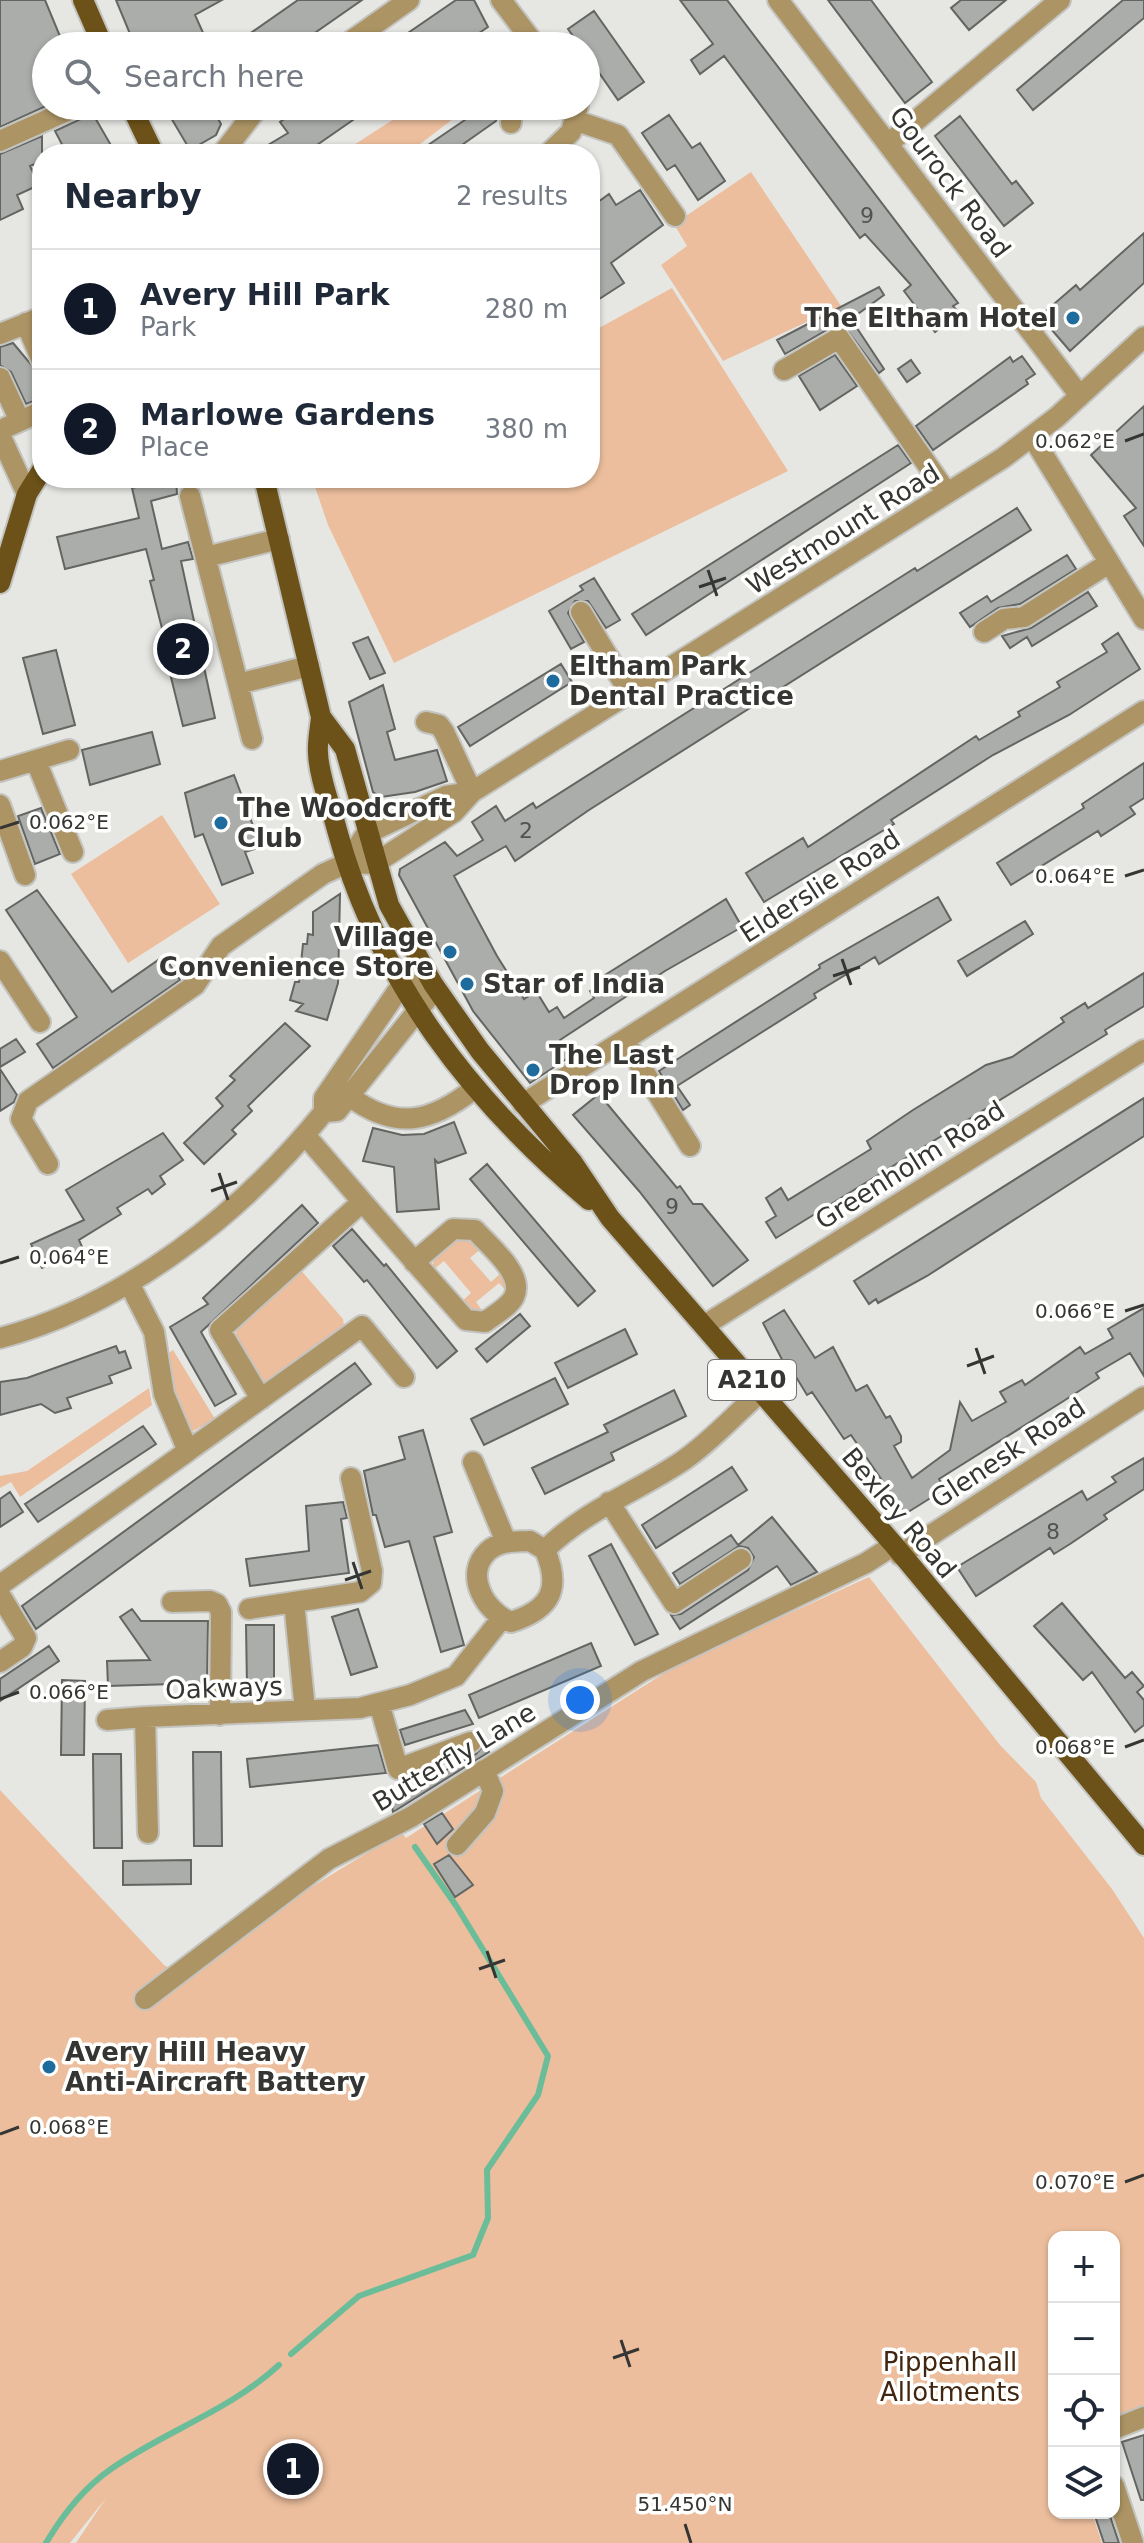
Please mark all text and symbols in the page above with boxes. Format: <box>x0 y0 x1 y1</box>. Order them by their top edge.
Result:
search box <box>32 32 600 120</box>
icon: search <box>60 54 104 98</box>
text: Search here <box>124 59 304 94</box>
street label: Gourock Road <box>883 101 1017 263</box>
text: Nearby <box>64 176 202 216</box>
text: 2 results <box>456 181 568 211</box>
house number: 9 <box>860 203 874 228</box>
text: Avery Hill Park <box>140 277 389 312</box>
text: 1 <box>81 294 99 324</box>
text: 280 m <box>485 294 568 324</box>
place label: The Eltham Hotel <box>804 303 1057 333</box>
marker: The Eltham Hotel <box>1064 309 1082 327</box>
text: Park <box>140 312 196 342</box>
text: Marlowe Gardens <box>140 397 435 432</box>
text: 2 <box>81 414 99 444</box>
text: 380 m <box>485 414 568 444</box>
text: 0.062°E <box>1035 429 1115 453</box>
text: Place <box>140 432 209 462</box>
street label: Westmount Road <box>741 458 945 600</box>
pin: 2 <box>157 619 209 679</box>
place label: Eltham Park Dental Practice <box>569 651 794 711</box>
marker: Eltham Park Dental Practice <box>544 672 562 690</box>
place label: The Woodcroft Club <box>237 793 452 853</box>
text: 0.062°E <box>29 810 109 834</box>
marker: The Woodcroft Club <box>212 814 230 832</box>
house number: 2 <box>519 818 533 843</box>
street label: Elderslie Road <box>735 823 905 949</box>
text: 0.064°E <box>1035 864 1115 888</box>
place label: Village Convenience Store <box>159 922 434 982</box>
marker: Village Convenience Store <box>441 943 459 961</box>
place label: Star of India <box>483 969 665 999</box>
marker: Star of India <box>458 975 476 993</box>
place label: The Last Drop Inn <box>549 1040 676 1100</box>
marker: The Last Drop Inn <box>524 1061 542 1079</box>
street label: Greenholm Road <box>810 1095 1010 1235</box>
house number: 9 <box>665 1194 679 1219</box>
text: 0.064°E <box>29 1245 109 1269</box>
text: 0.066°E <box>1035 1299 1115 1323</box>
road number: A210 <box>708 1360 796 1400</box>
street label: Glenesk Road <box>925 1392 1091 1514</box>
street label: Bexley Road <box>836 1442 962 1584</box>
house number: 8 <box>1046 1519 1060 1544</box>
street label: Oakways <box>165 1671 283 1705</box>
text: 0.066°E <box>29 1680 109 1704</box>
your location <box>560 1680 600 1720</box>
street label: Butterfly Lane <box>367 1697 541 1817</box>
text: 0.068°E <box>1035 1735 1115 1759</box>
place label: Avery Hill Heavy Anti-Aircraft Battery <box>65 2037 366 2097</box>
marker: Avery Hill Heavy Anti-Aircraft Battery <box>40 2058 58 2076</box>
text: 0.068°E <box>29 2115 109 2139</box>
text: 0.070°E <box>1035 2170 1115 2194</box>
map controls <box>1048 2231 1120 2519</box>
button: + <box>1048 2231 1120 2303</box>
button: − <box>1048 2303 1120 2375</box>
park label: Pippenhall Allotments <box>880 2347 1020 2407</box>
button: locate <box>1048 2375 1120 2447</box>
pin: 1 <box>267 2439 319 2499</box>
button: layers <box>1048 2447 1120 2519</box>
text: 51.450°N <box>638 2492 732 2516</box>

